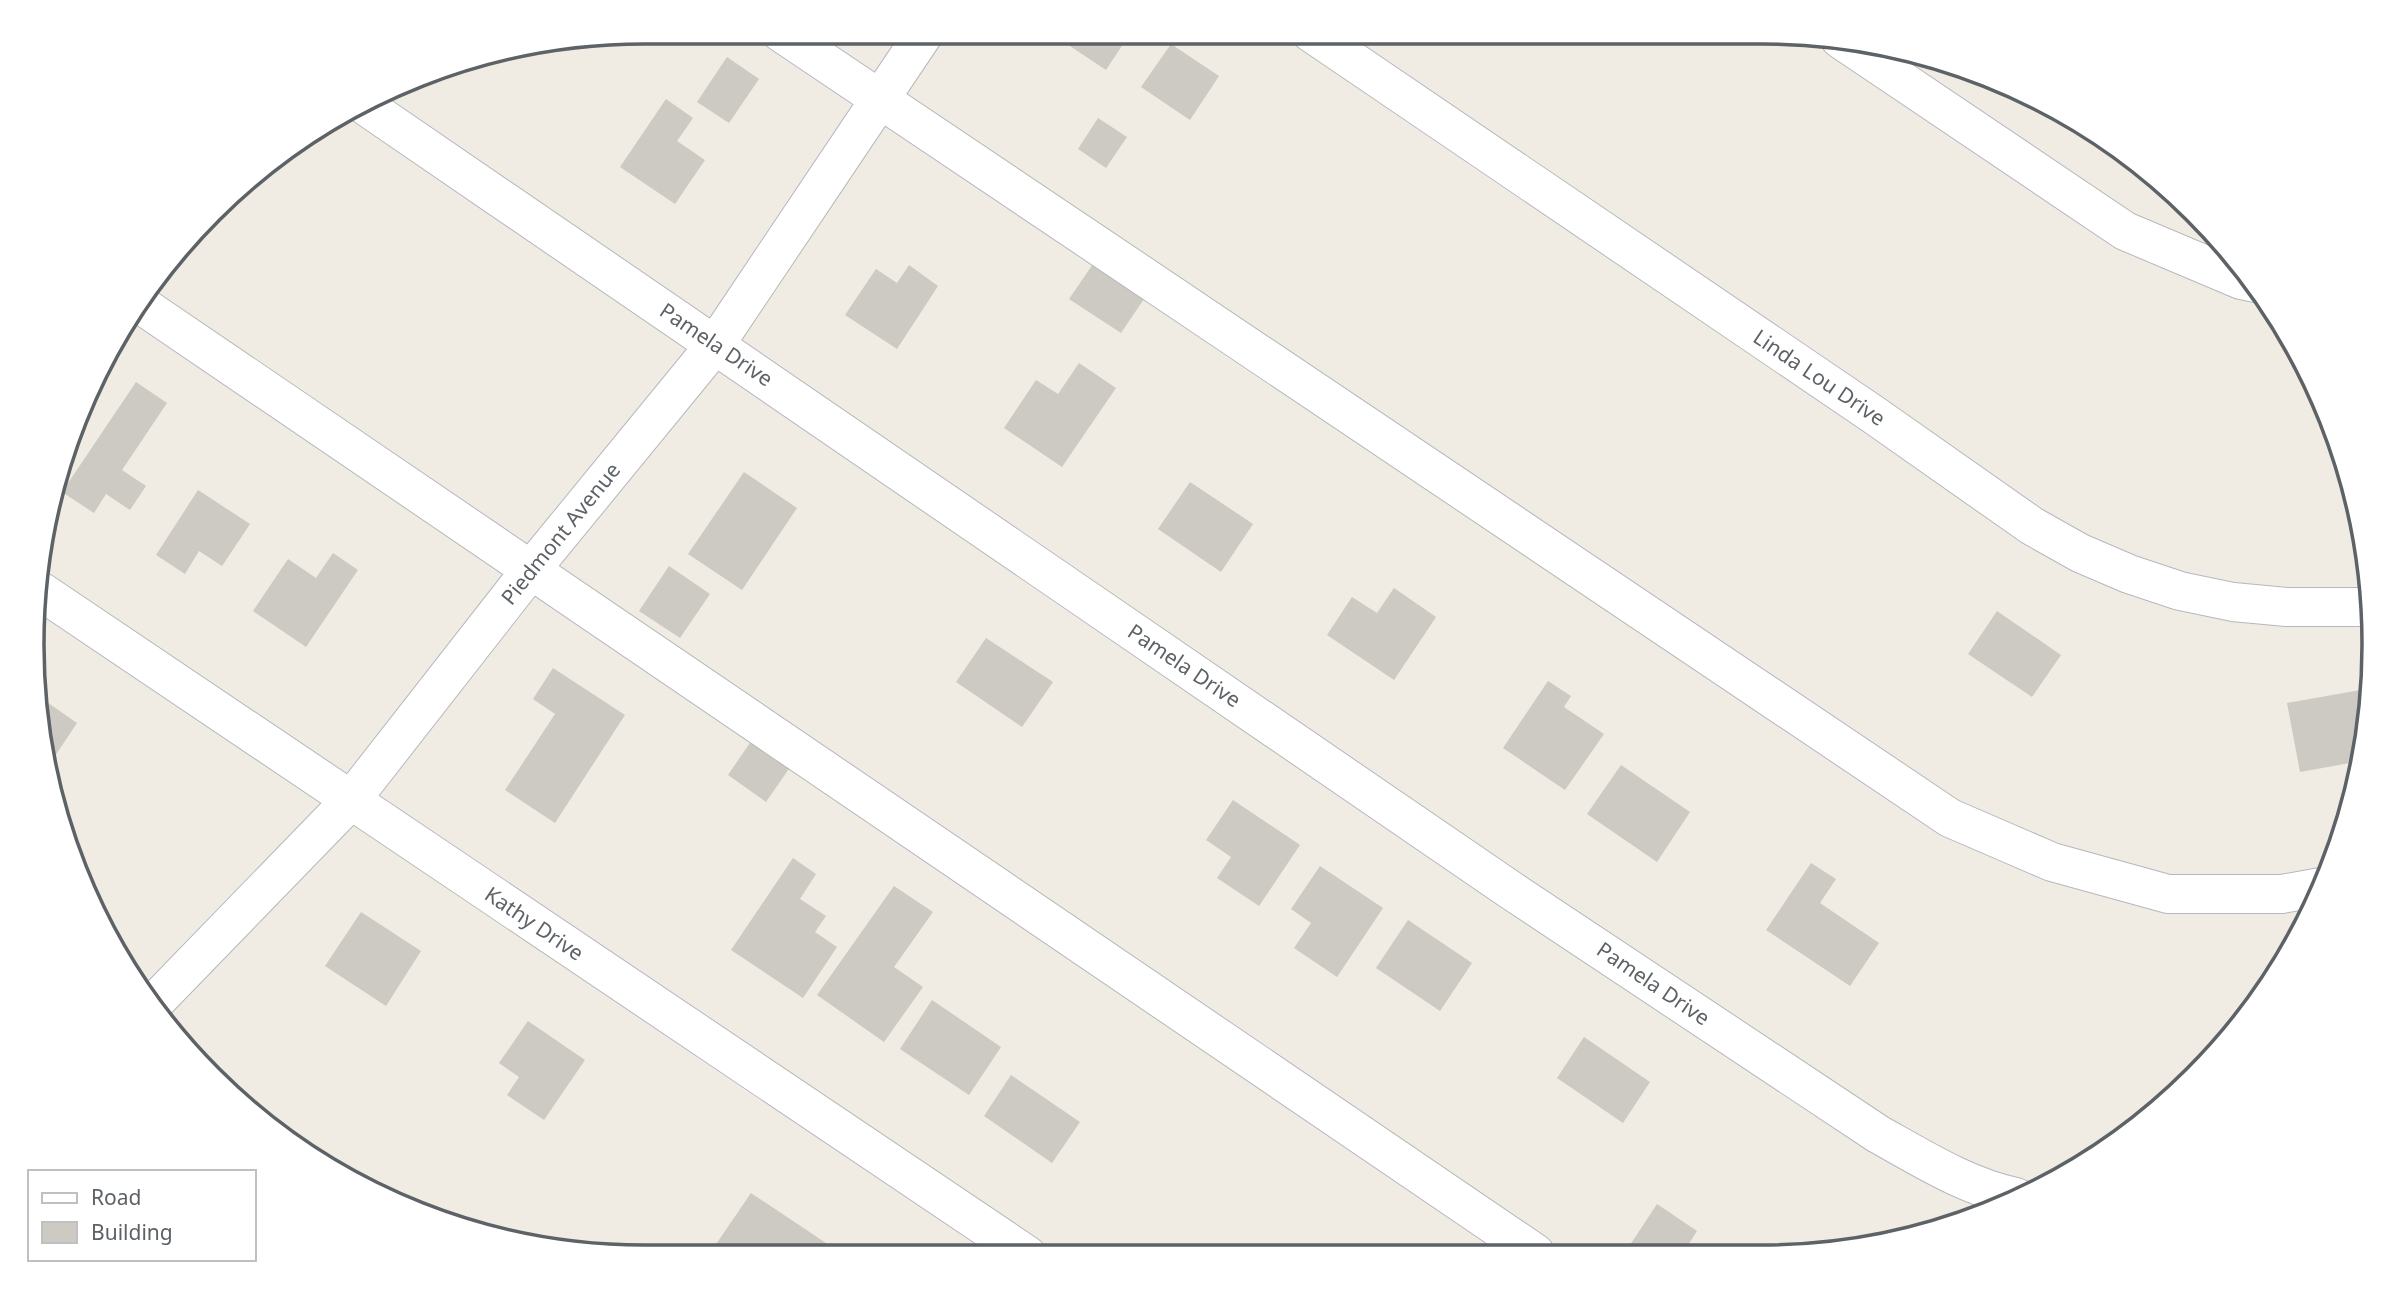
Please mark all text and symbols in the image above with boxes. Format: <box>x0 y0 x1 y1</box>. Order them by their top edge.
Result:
street label: Pamela Drive <box>655 296 779 392</box>
street label: Linda Lou Drive <box>1748 323 1891 432</box>
street label: Piedmont Avenue <box>494 457 626 610</box>
street label: Pamela Drive <box>1123 617 1247 713</box>
street label: Kathy Drive <box>480 880 589 966</box>
street label: Pamela Drive <box>1592 935 1716 1031</box>
legend <box>28 1170 256 1261</box>
text: Road <box>91 1183 141 1211</box>
text: Building <box>91 1218 173 1246</box>

